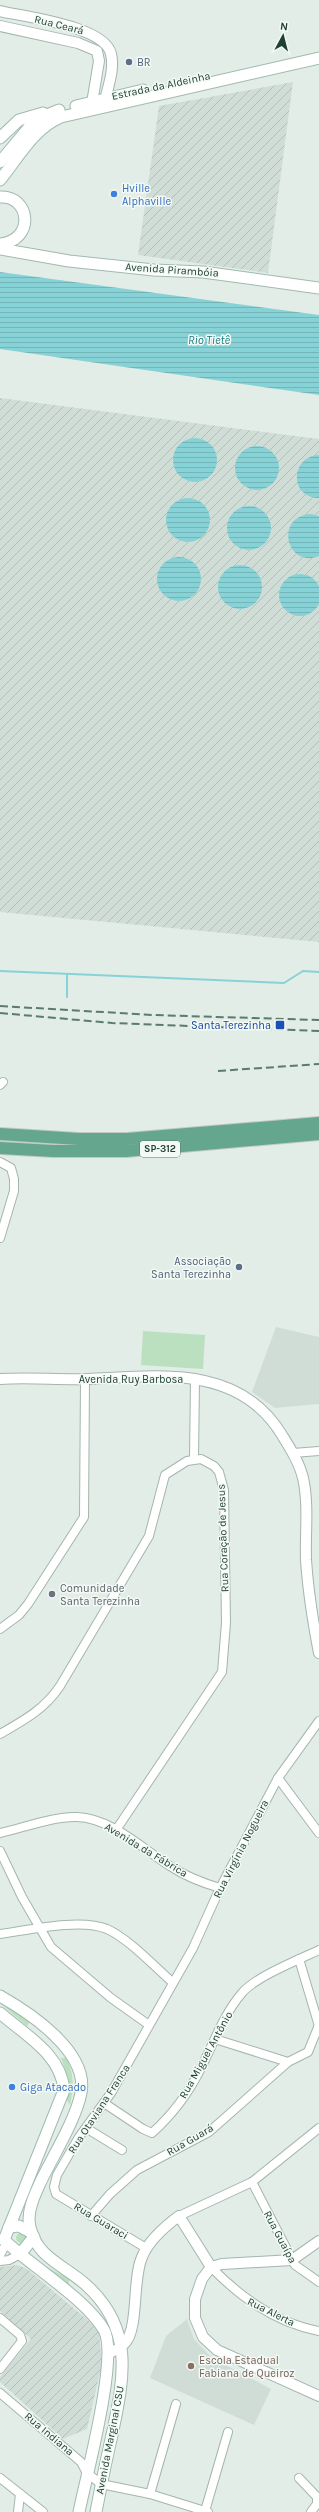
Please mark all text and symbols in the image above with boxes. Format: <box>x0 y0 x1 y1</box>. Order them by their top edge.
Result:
street label: Rua Ceará <box>33 13 85 37</box>
north arrow <box>263 16 303 56</box>
text: N <box>279 20 289 34</box>
place label: BR <box>137 56 151 69</box>
marker: BR <box>124 57 134 67</box>
street label: Estrada da Aldeinha <box>110 69 212 103</box>
place label: Hville Alphaville <box>122 182 171 208</box>
marker: Hville Alphaville <box>109 189 119 199</box>
street label: Avenida Pirambóia <box>125 260 219 280</box>
water label: Rio Tietê <box>188 333 231 347</box>
place label: Santa Terezinha <box>191 1019 271 1032</box>
marker: Santa Terezinha <box>274 1019 286 1031</box>
road number: SP-312 <box>140 1141 180 1157</box>
place label: Associação Santa Terezinha <box>151 1255 231 1281</box>
marker: Associação Santa Terezinha <box>234 1262 244 1272</box>
street label: Avenida Ruy Barbosa <box>79 1373 183 1386</box>
street label: Rua Coração de Jesus <box>215 1483 231 1592</box>
place label: Comunidade Santa Terezinha <box>60 1582 140 1608</box>
marker: Comunidade Santa Terezinha <box>47 1589 57 1599</box>
street label: Rua Virgínia Nogueira <box>211 1798 271 1900</box>
street label: Avenida da Fábrica <box>102 1820 190 1880</box>
street label: Rua Miguel Antônio <box>177 2009 235 2101</box>
street label: Rua Otaviana Franca <box>65 2062 133 2156</box>
place label: Giga Atacado <box>20 2081 86 2094</box>
marker: Giga Atacado <box>7 2082 17 2092</box>
street label: Rua Guará <box>164 2121 216 2159</box>
street label: Rua Guaraci <box>72 2200 130 2242</box>
street label: Rua Guaípa <box>261 2209 299 2265</box>
street label: Rua Alerta <box>245 2295 297 2329</box>
place label: Escola Estadual Fabiana de Queiroz <box>199 2354 294 2380</box>
marker: Escola Estadual Fabiana de Queiroz <box>186 2361 196 2371</box>
street label: Avenida Marginal CSU <box>93 2385 127 2495</box>
street label: Rua Indiana <box>22 2410 76 2458</box>

